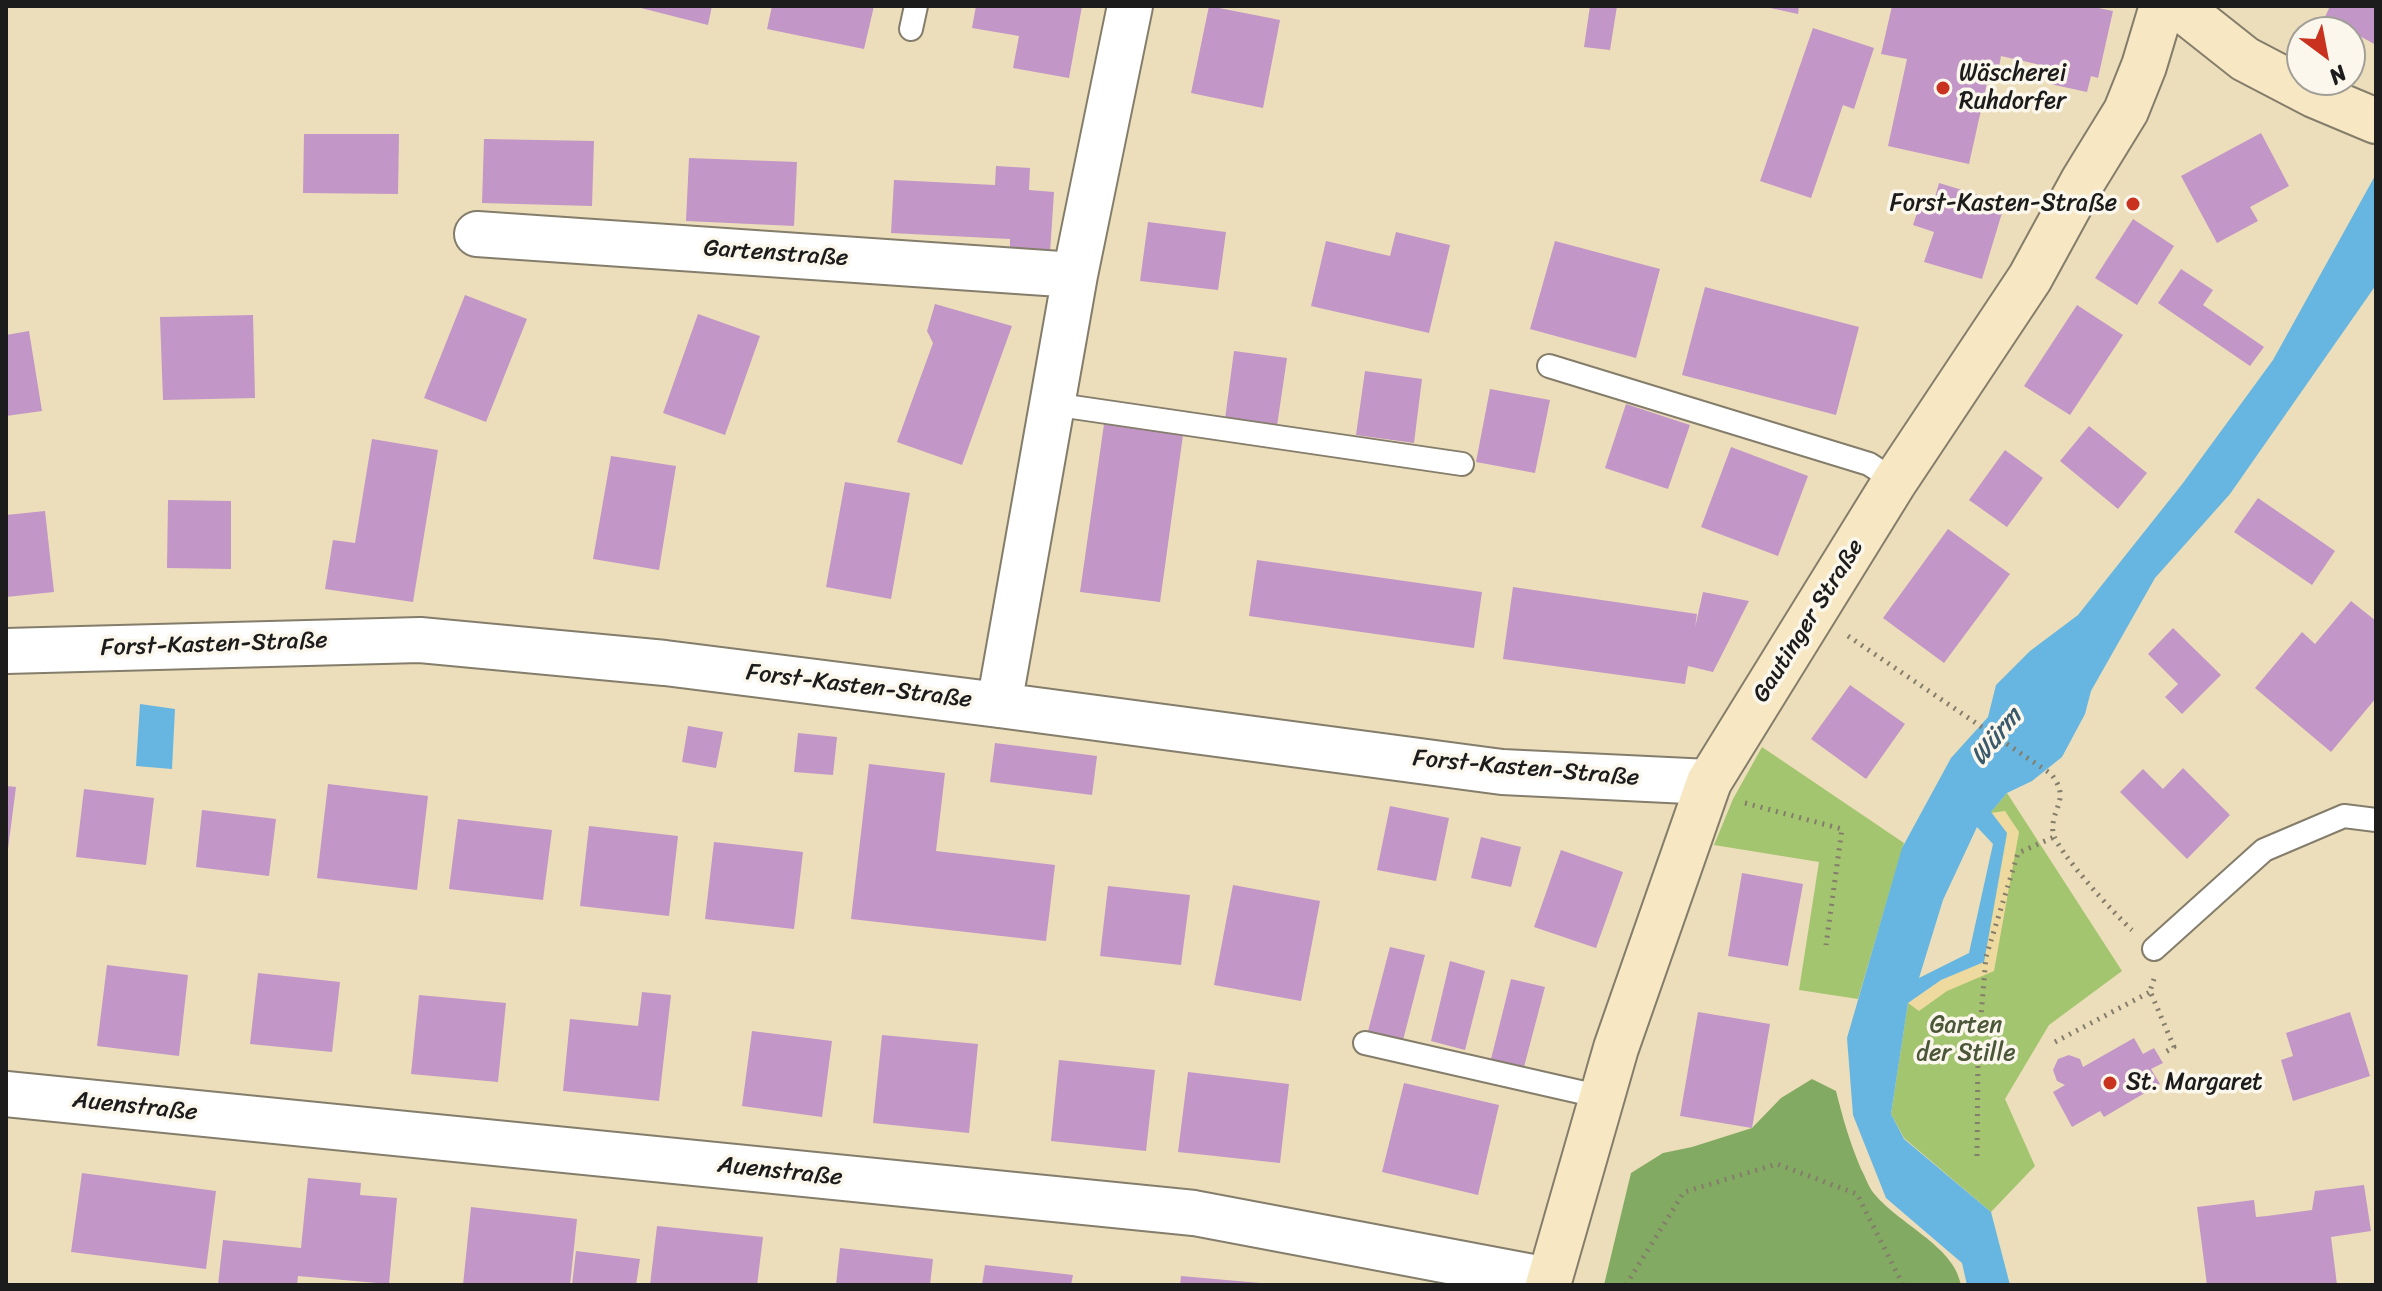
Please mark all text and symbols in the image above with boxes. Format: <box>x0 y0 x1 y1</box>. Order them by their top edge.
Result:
north arrow <box>2286 16 2366 96</box>
text: N <box>2321 55 2355 96</box>
place label: Wäscherei Ruhdorfer <box>1959 60 2066 116</box>
marker: Wäscherei Ruhdorfer <box>1934 79 1952 97</box>
place label: Forst-Kasten-Straße <box>1890 190 2117 218</box>
marker: Forst-Kasten-Straße <box>2124 195 2142 213</box>
street label: Gartenstraße <box>703 235 849 273</box>
street label: Gautinger Straße <box>1747 534 1871 708</box>
street label: Forst-Kasten-Straße <box>100 627 328 663</box>
street label: Forst-Kasten-Straße <box>744 659 974 715</box>
water label: Würm <box>1965 702 2029 772</box>
street label: Forst-Kasten-Straße <box>1412 745 1640 793</box>
park label: Garten der Stille <box>1916 1012 2016 1068</box>
place label: St. Margaret <box>2126 1069 2263 1097</box>
marker: St. Margaret <box>2101 1074 2119 1092</box>
street label: Auenstraße <box>71 1086 199 1128</box>
street label: Auenstraße <box>716 1151 844 1193</box>

